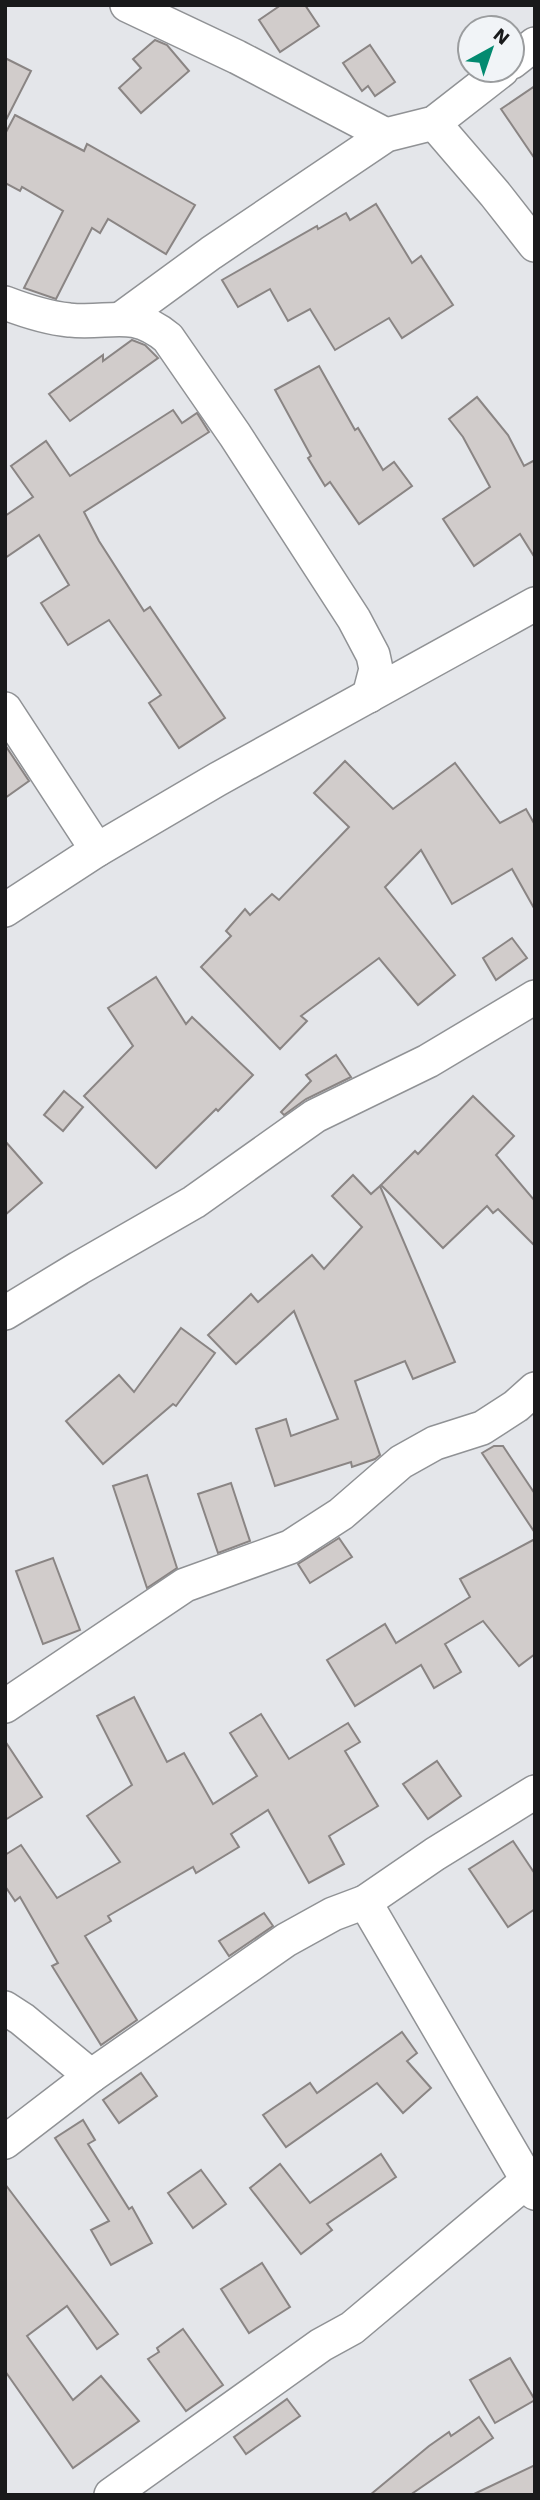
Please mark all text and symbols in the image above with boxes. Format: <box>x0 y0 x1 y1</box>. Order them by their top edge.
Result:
north arrow <box>456 14 526 84</box>
text: N <box>489 23 514 50</box>

